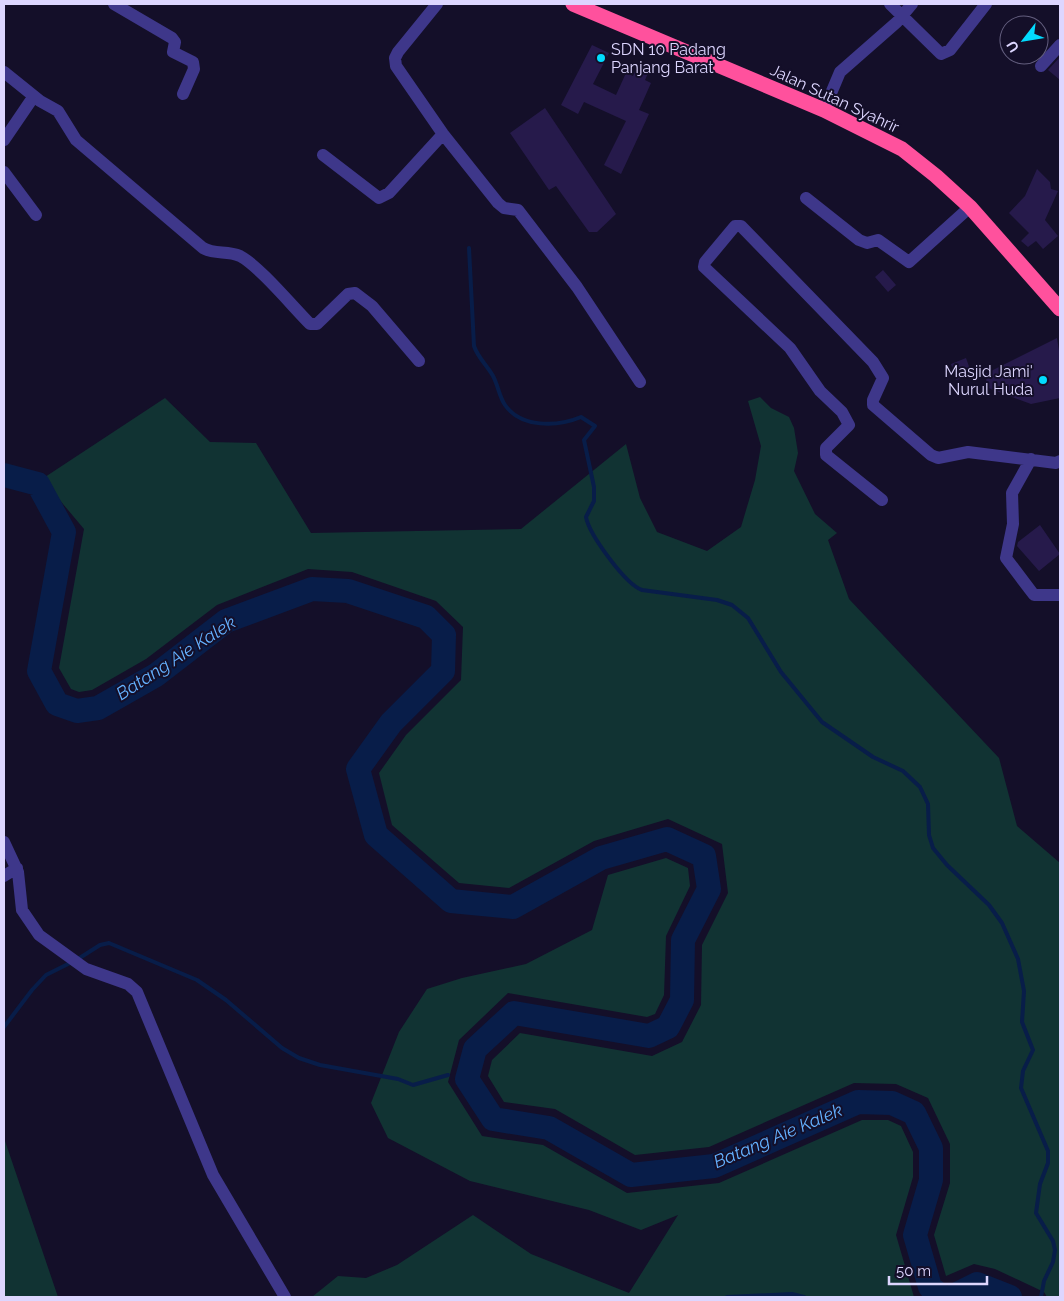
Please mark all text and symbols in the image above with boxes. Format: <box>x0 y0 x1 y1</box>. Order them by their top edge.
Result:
north arrow <box>999 15 1049 65</box>
text: U <box>1003 38 1022 55</box>
place label: SDN 10 Padang Panjang Barat <box>611 40 726 77</box>
marker: SDN 10 Padang Panjang Barat <box>595 52 607 64</box>
street label: Jalan Sutan Syahrir <box>767 60 903 137</box>
place label: Masjid Jami' Nurul Huda <box>944 362 1033 399</box>
marker: Masjid Jami' Nurul Huda <box>1037 374 1049 386</box>
water label: Batang Aie Kalek <box>112 611 240 704</box>
water label: Batang Aie Kalek <box>710 1099 846 1172</box>
scale bar <box>889 1254 986 1286</box>
text: 50 m <box>896 1262 931 1280</box>

